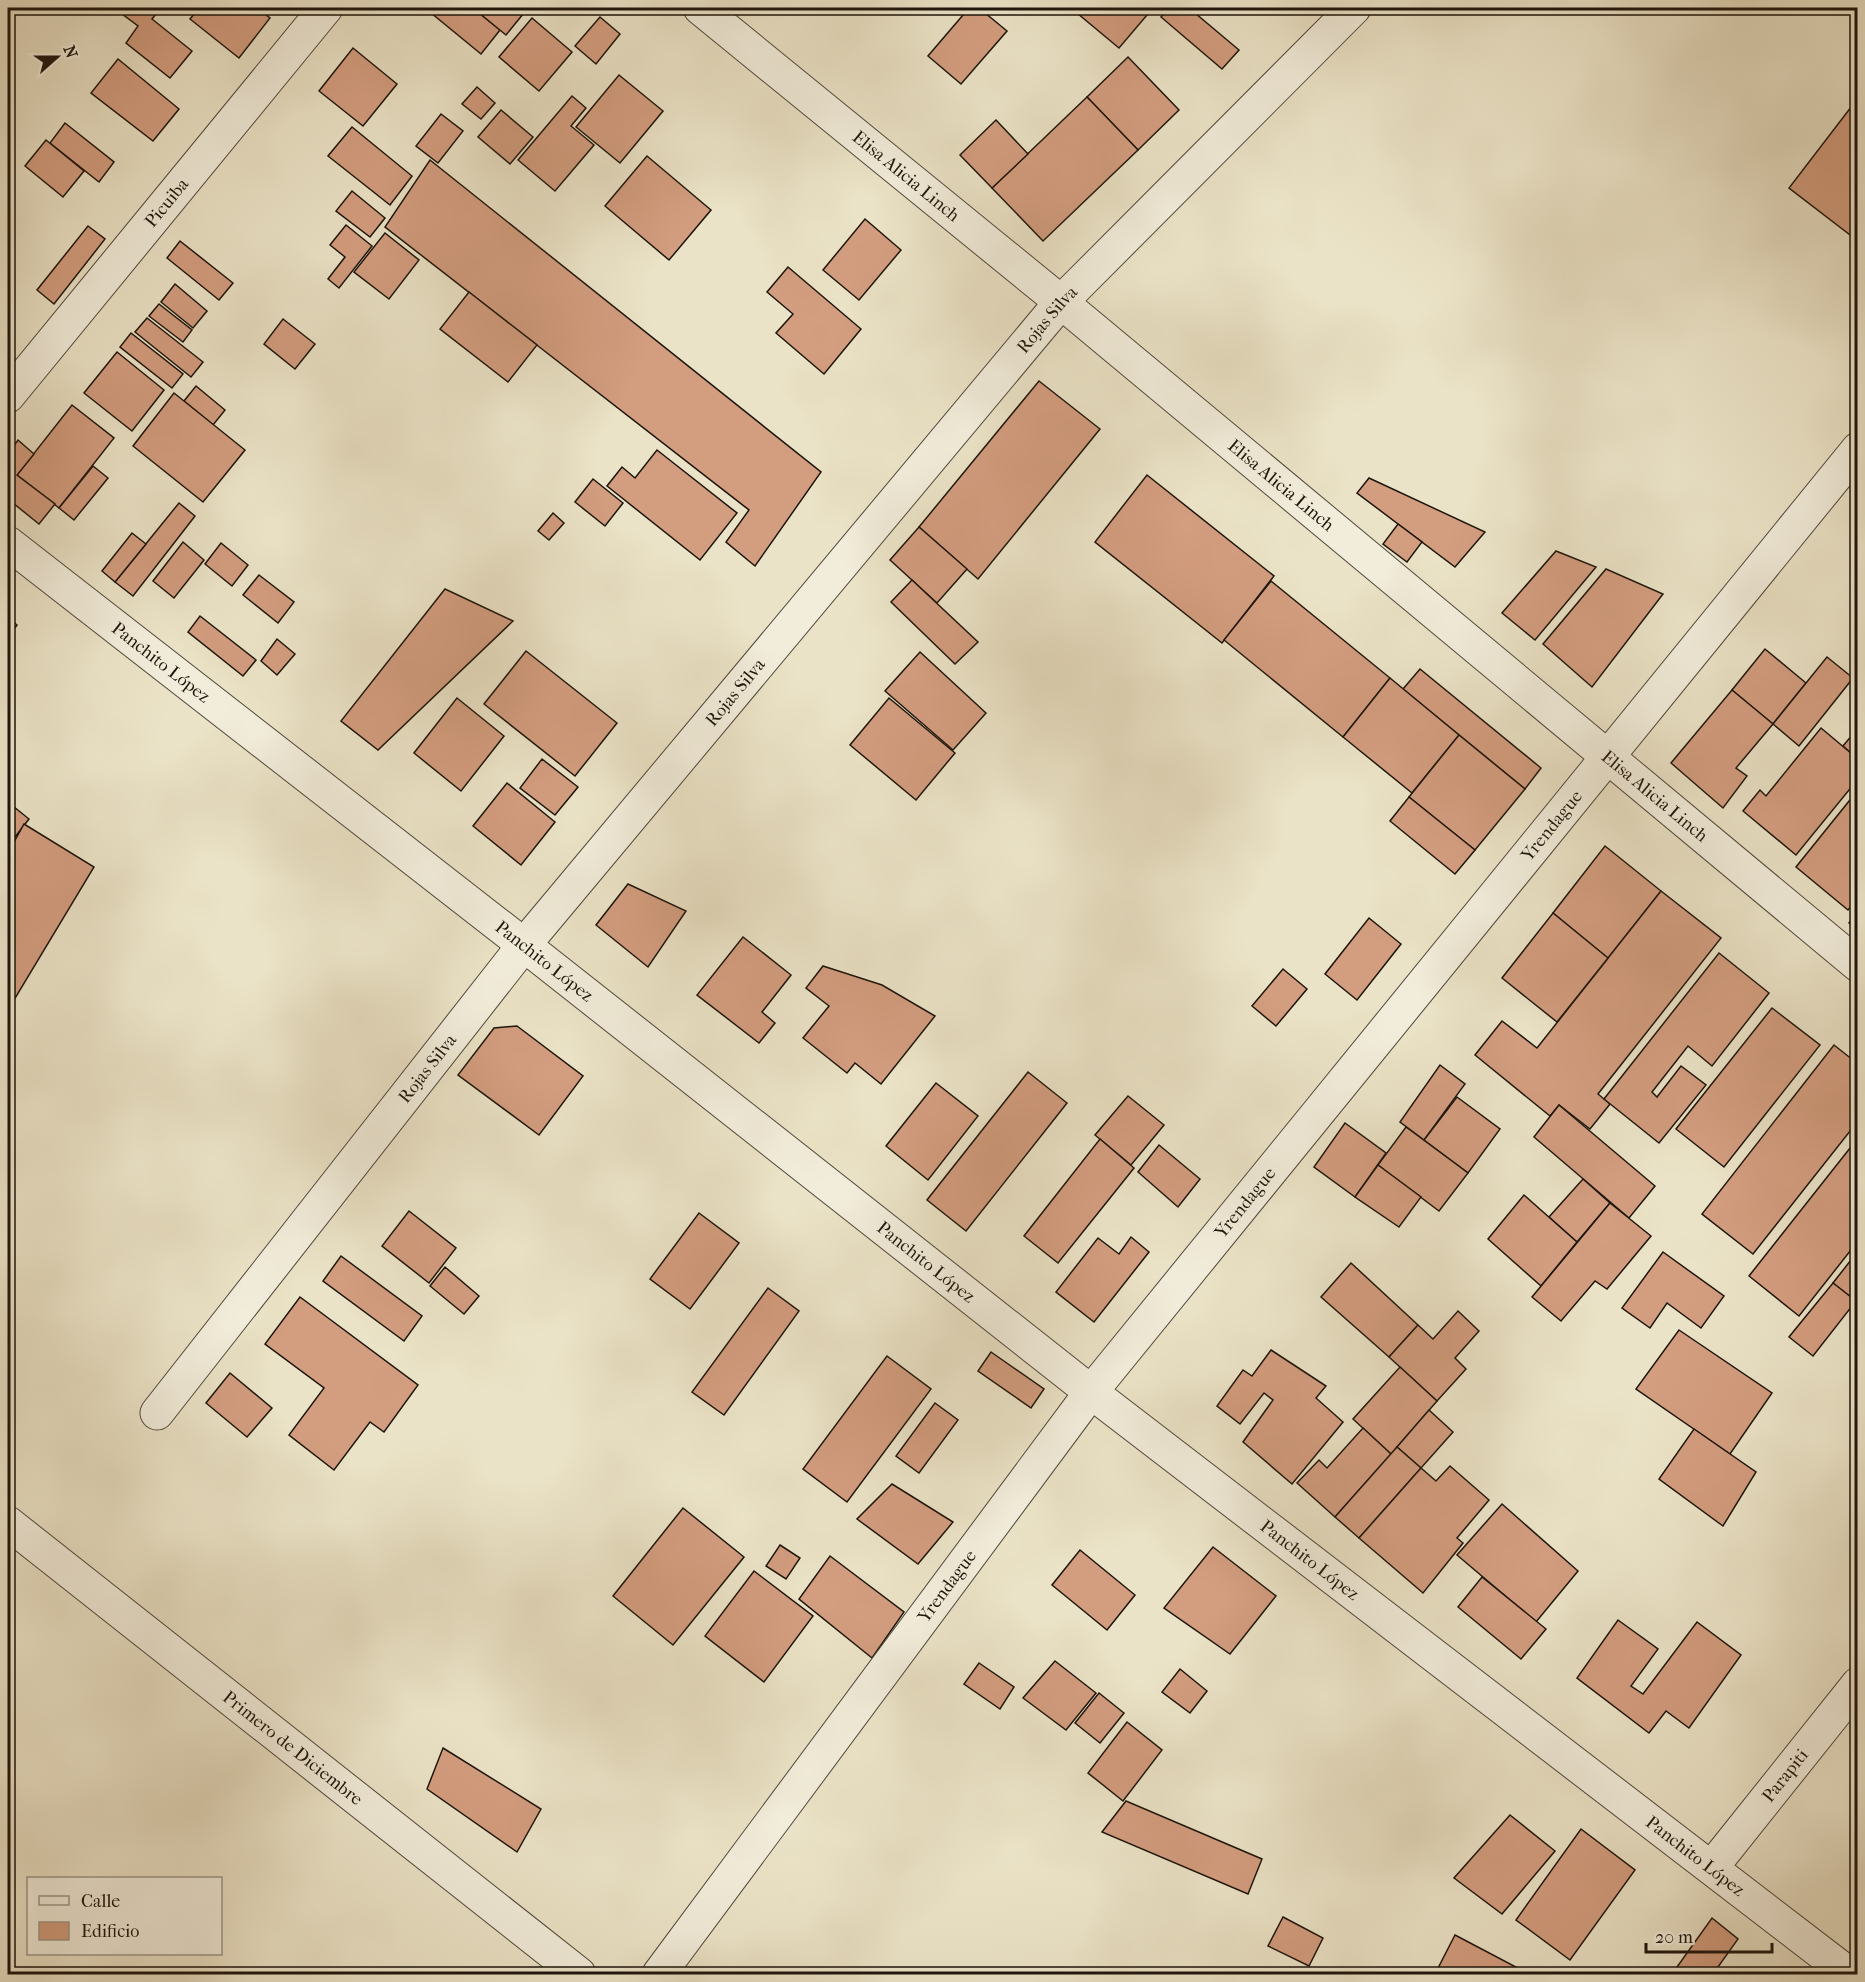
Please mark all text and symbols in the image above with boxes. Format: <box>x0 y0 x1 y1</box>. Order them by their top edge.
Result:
north arrow <box>27 27 87 87</box>
text: N <box>59 43 82 62</box>
street label: Elisa Alicia Linch <box>848 126 964 226</box>
street label: Picuiba <box>140 173 193 231</box>
street label: Rojas Silva <box>1012 281 1082 357</box>
street label: Elisa Alicia Linch <box>1224 435 1339 535</box>
street label: Panchito López <box>108 617 214 707</box>
street label: Rojas Silva <box>701 654 770 730</box>
street label: Elisa Alicia Linch <box>1597 746 1712 846</box>
street label: Yrendague <box>1516 786 1587 866</box>
street label: Panchito López <box>491 916 597 1006</box>
street label: Rojas Silva <box>394 1029 461 1107</box>
street label: Yrendague <box>1210 1163 1280 1243</box>
street label: Panchito López <box>873 1217 979 1307</box>
street label: Panchito López <box>1256 1516 1363 1605</box>
street label: Yrendague <box>913 1546 981 1627</box>
street label: Primero de Diciembre <box>219 1686 367 1810</box>
street label: Parapiti <box>1758 1744 1813 1806</box>
street label: Panchito López <box>1642 1811 1749 1900</box>
legend <box>27 1877 222 1955</box>
text: Calle <box>81 1891 120 1912</box>
scale bar <box>1646 1916 1772 1954</box>
text: Edificio <box>81 1921 139 1942</box>
text: 20 m <box>1655 1927 1693 1948</box>

